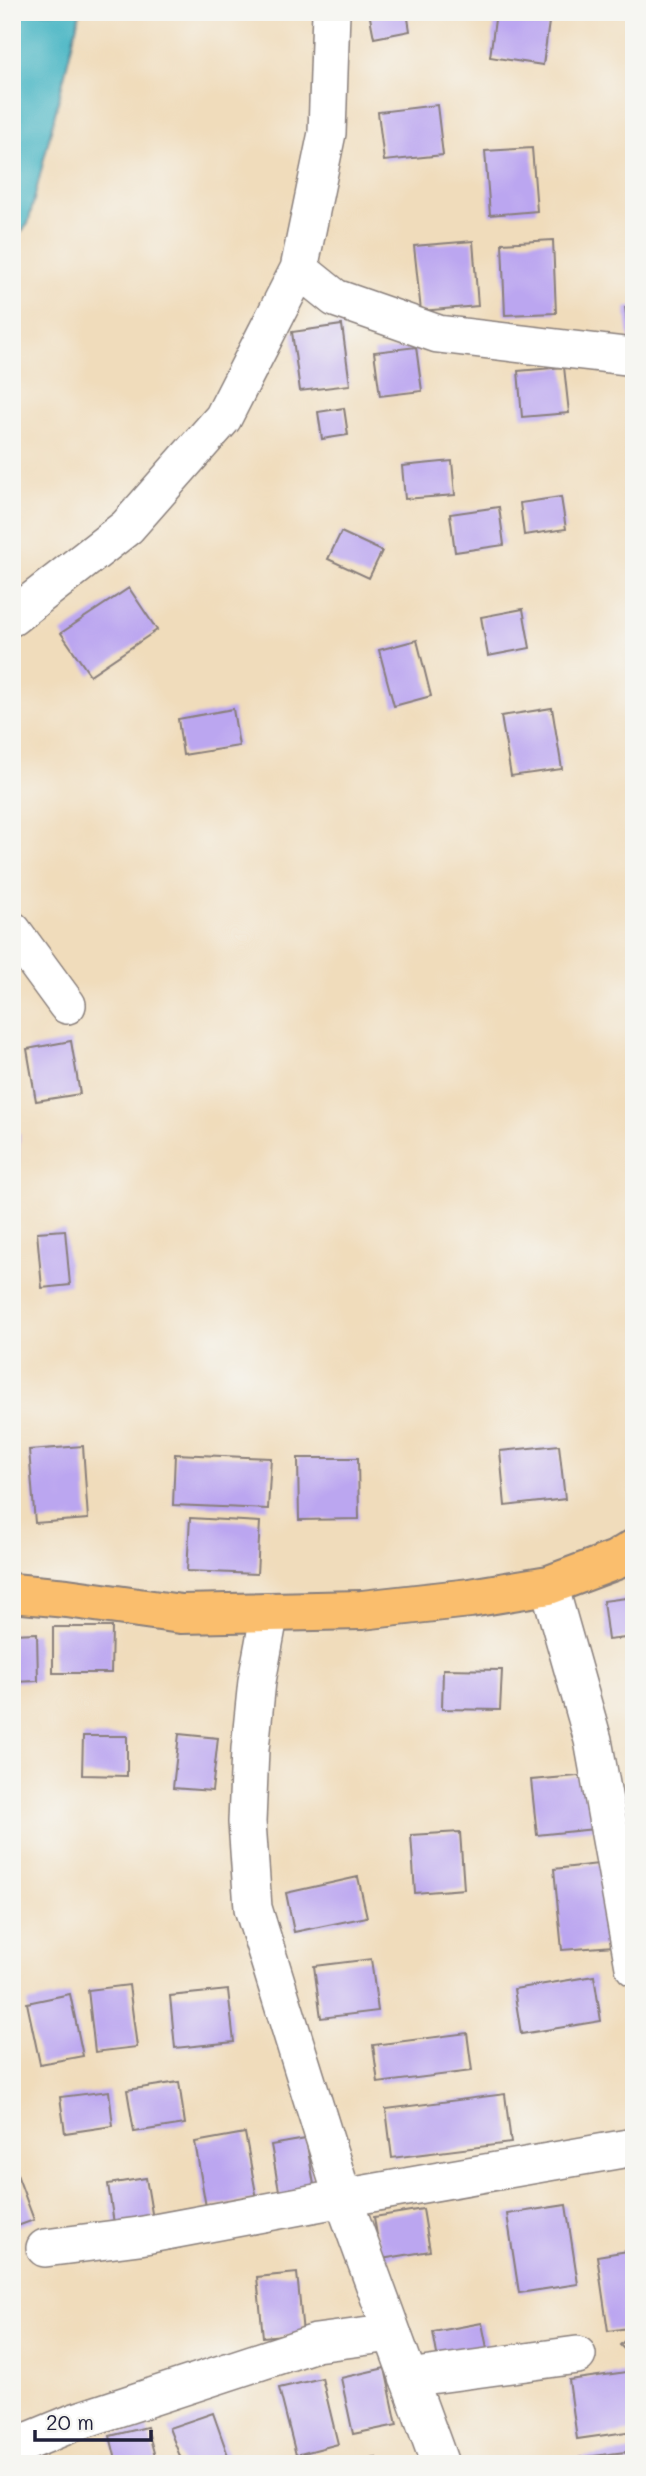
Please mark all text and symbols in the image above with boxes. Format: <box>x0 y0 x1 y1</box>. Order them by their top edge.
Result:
scale bar <box>35 2399 150 2443</box>
text: 20 m <box>46 2408 94 2435</box>

